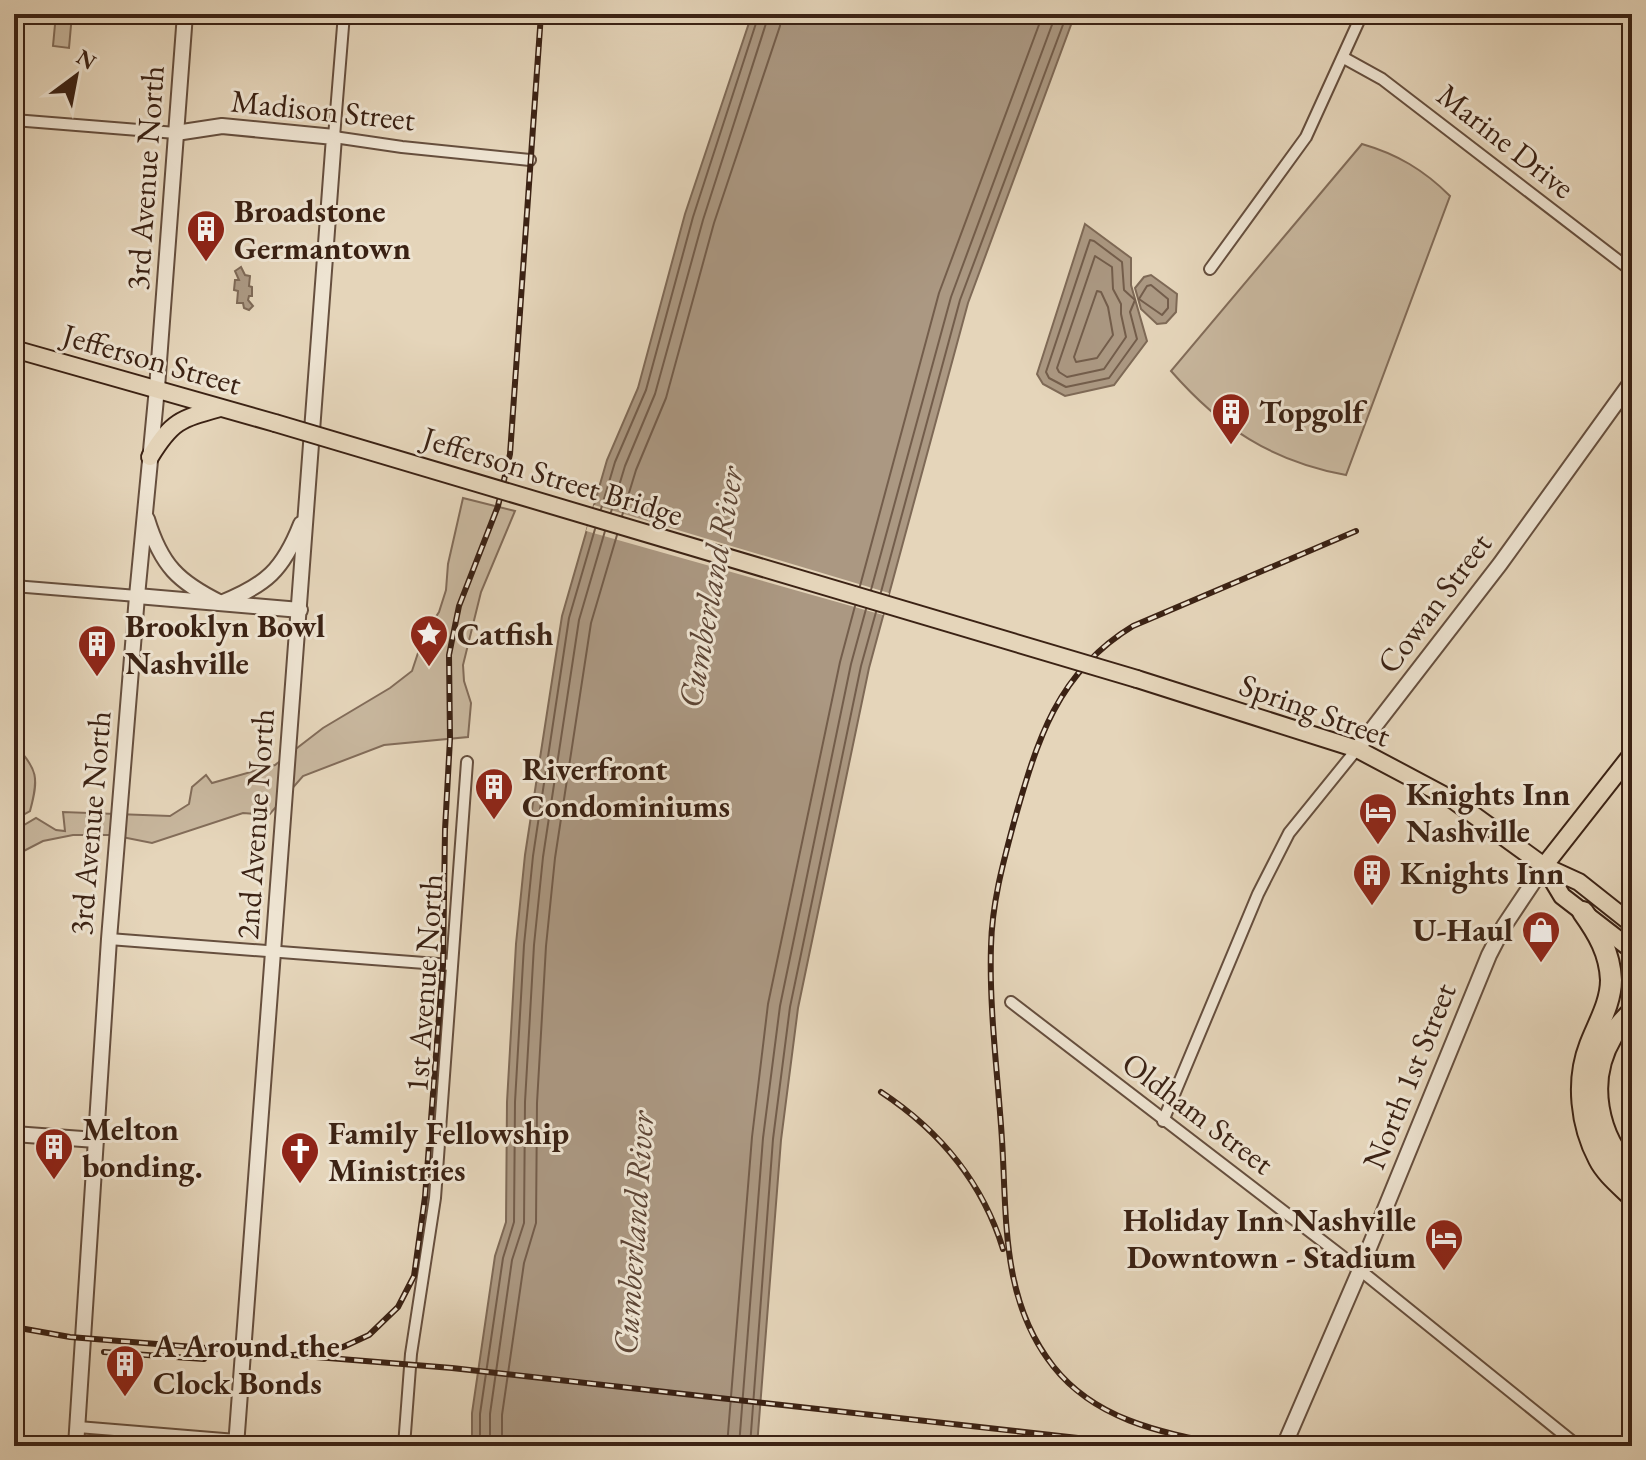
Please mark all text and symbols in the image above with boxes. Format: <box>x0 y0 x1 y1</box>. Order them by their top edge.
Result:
north arrow <box>36 36 116 116</box>
text: N <box>71 42 102 77</box>
street label: 3rd Avenue North <box>116 64 174 292</box>
street label: Marine Drive <box>1429 74 1583 208</box>
street label: Madison Street <box>229 79 417 141</box>
place label: Broadstone Germantown <box>234 190 411 269</box>
building icon: Broadstone Germantown <box>185 208 227 263</box>
street label: Jefferson Street <box>55 313 246 405</box>
building icon: Topgolf <box>1210 391 1252 446</box>
place label: Topgolf <box>1259 391 1367 433</box>
street label: Jefferson Street Bridge <box>415 416 688 536</box>
water label: Cumberland River <box>667 461 753 711</box>
street label: Cowan Street <box>1367 524 1501 682</box>
place label: Brooklyn Bowl Nashville <box>125 605 325 684</box>
place icon: Catfish <box>408 613 450 668</box>
place label: Catfish <box>457 613 554 655</box>
building icon: Brooklyn Bowl Nashville <box>76 623 118 678</box>
street label: Spring Street <box>1234 663 1396 757</box>
street label: 2nd Avenue North <box>226 707 284 941</box>
street label: 3rd Avenue North <box>59 709 121 937</box>
place label: Riverfront Condominiums <box>522 748 730 827</box>
building icon: Riverfront Condominiums <box>473 766 515 821</box>
place label: Knights Inn Nashville <box>1406 773 1570 852</box>
hotel icon: Knights Inn Nashville <box>1357 791 1399 846</box>
building icon: Knights Inn <box>1351 852 1393 907</box>
place label: Knights Inn <box>1400 852 1564 894</box>
street label: 1st Avenue North <box>395 872 453 1094</box>
place label: U-Haul <box>1413 909 1513 951</box>
shop icon: U-Haul <box>1520 909 1562 964</box>
street label: North 1st Street <box>1353 977 1465 1175</box>
street label: Oldham Street <box>1114 1042 1282 1184</box>
place label: Melton bonding. <box>82 1108 203 1187</box>
water label: Cumberland River <box>603 1108 664 1356</box>
place label: Family Fellowship Ministries <box>328 1112 569 1191</box>
building icon: Melton bonding. <box>33 1126 75 1181</box>
church icon: Family Fellowship Ministries <box>279 1130 321 1185</box>
place label: Holiday Inn Nashville Downtown - Stadium <box>1123 1199 1416 1278</box>
hotel icon: Holiday Inn Nashville Downtown - Stadium <box>1423 1217 1465 1272</box>
place label: A Around the Clock Bonds <box>152 1325 340 1404</box>
building icon: A Around the Clock Bonds <box>104 1343 146 1398</box>

